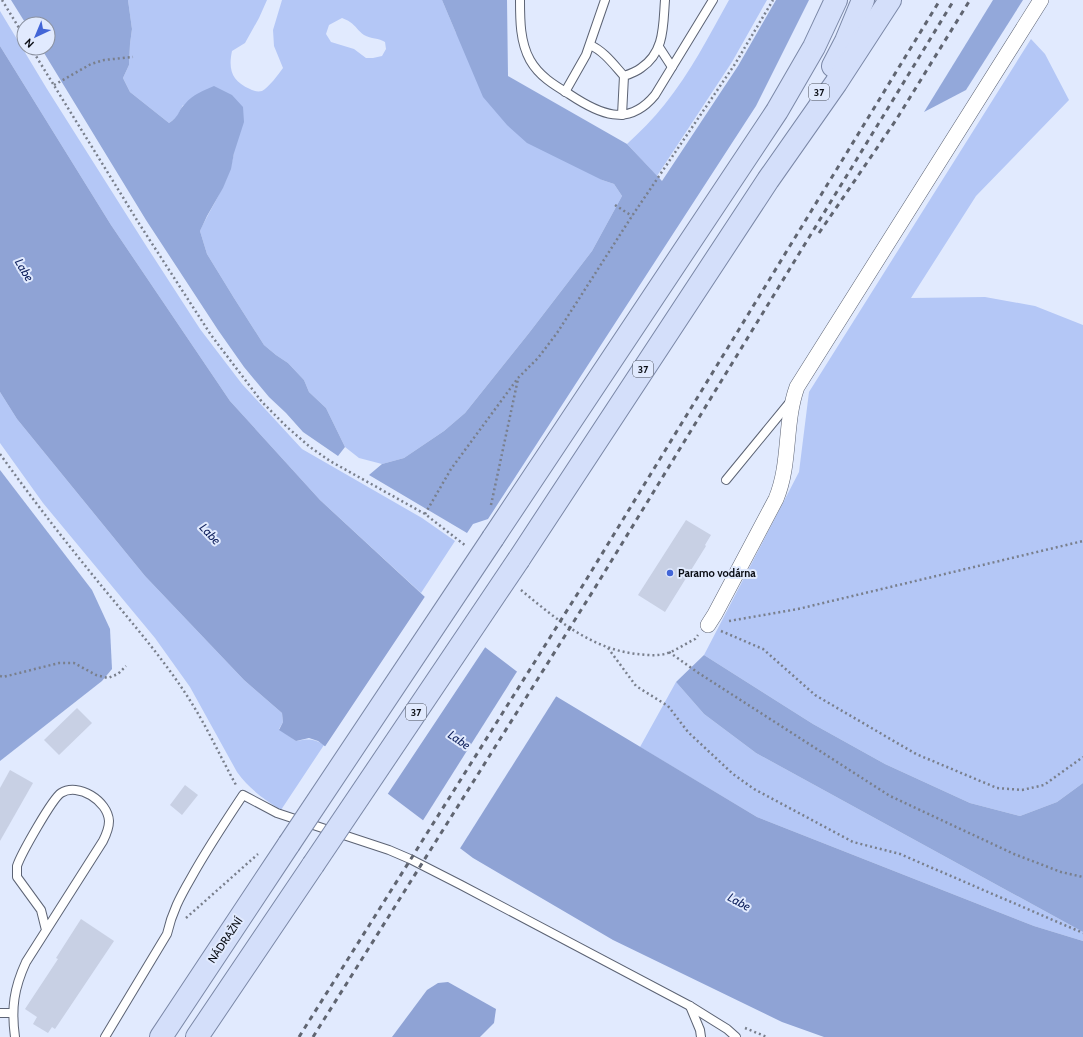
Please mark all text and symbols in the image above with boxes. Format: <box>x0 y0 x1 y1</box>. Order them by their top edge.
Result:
north arrow <box>16 16 56 56</box>
text: N <box>21 35 37 51</box>
road number: 37 <box>809 84 829 100</box>
water label: Labe <box>12 256 37 284</box>
road number: 37 <box>633 361 653 377</box>
water label: Labe <box>197 520 224 548</box>
place label: Paramo vodárna <box>678 566 756 580</box>
marker: Paramo vodárna <box>665 568 675 578</box>
road number: 37 <box>406 704 426 720</box>
water label: Labe <box>445 727 474 753</box>
water label: Labe <box>725 889 754 914</box>
street label: NÁDRAŽNÍ <box>205 914 246 966</box>

